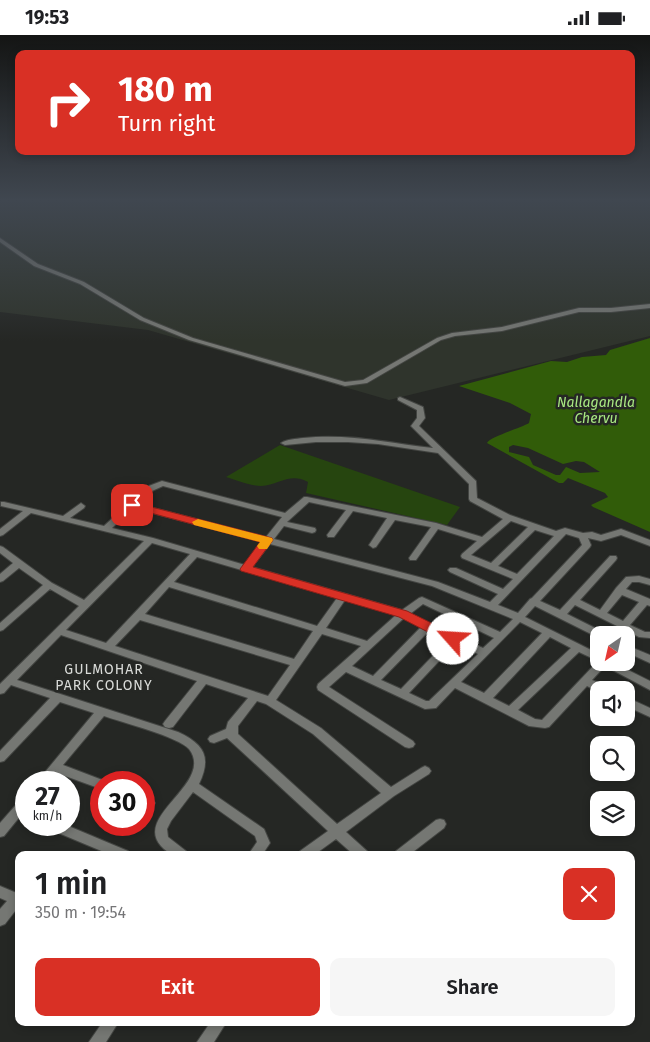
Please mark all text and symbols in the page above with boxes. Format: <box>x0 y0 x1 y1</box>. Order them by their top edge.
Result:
text: 19:53 <box>25 6 69 29</box>
text: 180 m <box>118 68 213 110</box>
icon: right <box>35 70 100 135</box>
text: Turn right <box>118 110 215 137</box>
water label: Nallagandla Chervu <box>557 394 635 427</box>
pin <box>111 484 153 526</box>
icon: arrive <box>118 491 146 519</box>
position arrow <box>426 612 478 664</box>
north arrow <box>590 626 635 671</box>
map controls <box>590 626 635 836</box>
district label: GULMOHAR PARK COLONY <box>55 661 153 694</box>
button: sound <box>590 681 635 726</box>
button: search <box>590 736 635 781</box>
speed limit sign: 30 <box>90 771 155 836</box>
text: 27 <box>35 782 60 812</box>
button: layers <box>590 791 635 836</box>
text: km/h <box>33 809 62 823</box>
text: 1 min <box>35 866 107 902</box>
button: close <box>563 868 615 920</box>
text: 350 m · 19:54 <box>35 903 126 922</box>
button: Exit <box>35 958 320 1016</box>
button: Share <box>330 958 615 1016</box>

